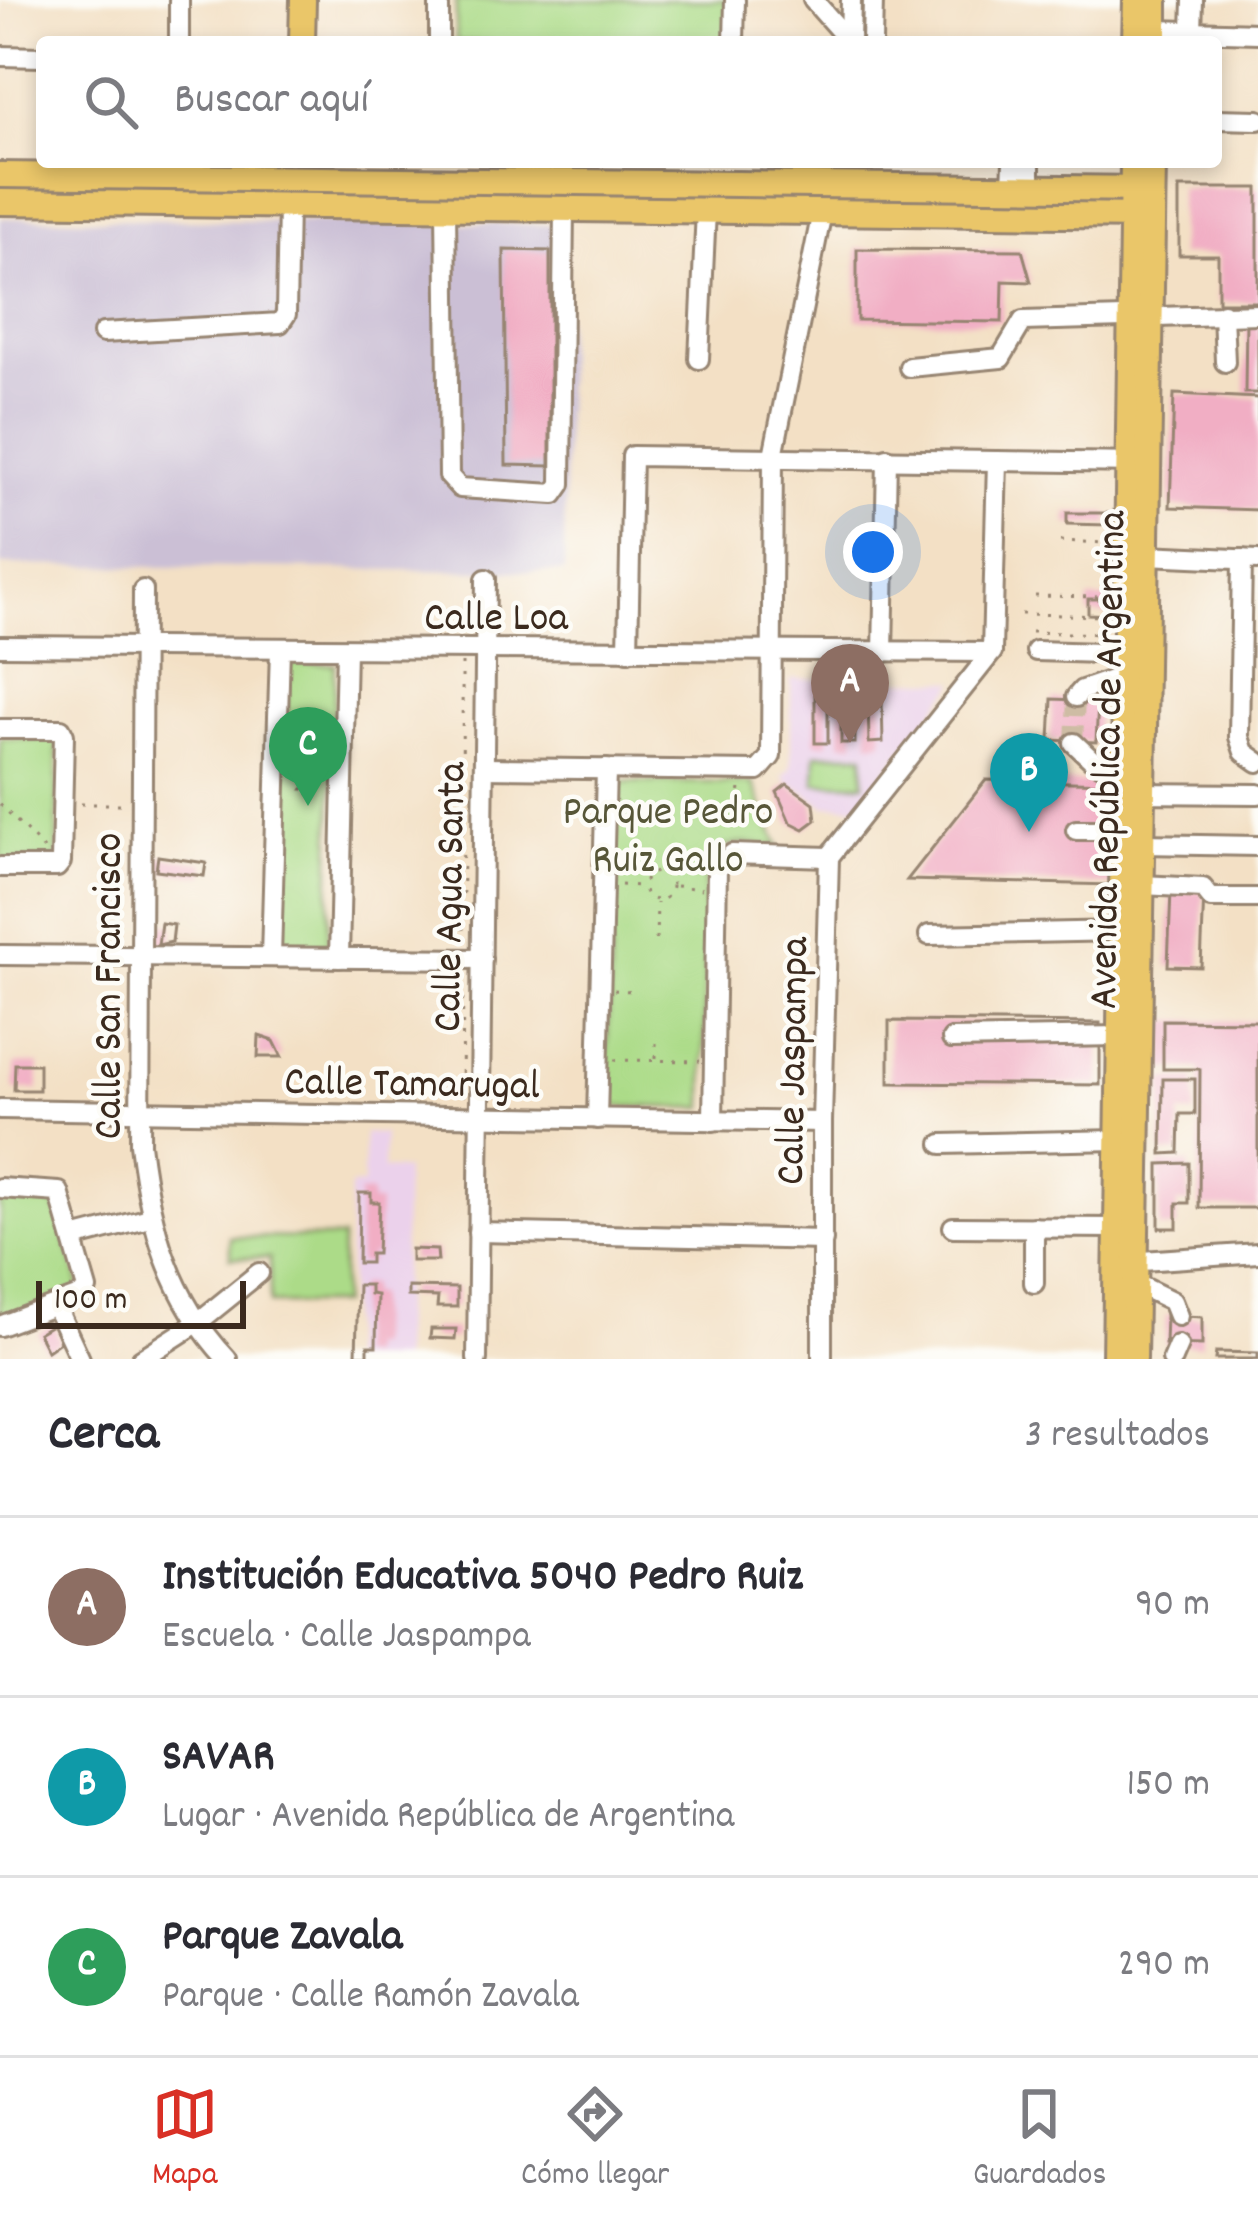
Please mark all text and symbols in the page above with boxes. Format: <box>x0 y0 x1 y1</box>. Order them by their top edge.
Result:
search box <box>36 36 1222 168</box>
icon: search <box>78 69 144 135</box>
text: Buscar aquí <box>174 70 369 134</box>
street label: Avenida República de Argentina <box>1077 509 1145 1010</box>
your location <box>843 522 903 582</box>
street label: Calle Loa <box>424 591 569 651</box>
pin: A <box>811 644 889 743</box>
pin: C <box>269 707 347 806</box>
pin: B <box>990 733 1068 832</box>
street label: Calle Agua Santa <box>421 760 485 1033</box>
park label: Parque Pedro Ruiz Gallo <box>563 785 773 893</box>
street label: Calle San Francisco <box>82 832 142 1140</box>
street label: Calle Jaspampa <box>764 935 828 1186</box>
street label: Calle Tamarugal <box>284 1055 540 1119</box>
scale bar <box>36 1275 246 1328</box>
text: 100 m <box>54 1278 127 1325</box>
text: Cerca <box>48 1401 159 1473</box>
text: 3 resultados <box>1025 1410 1210 1465</box>
text: Institución Educativa 5040 Pedro Ruiz <box>162 1547 803 1611</box>
text: A <box>76 1579 98 1634</box>
text: 90 m <box>1135 1579 1210 1634</box>
text: Escuela · Calle Jaspampa <box>162 1611 531 1666</box>
text: SAVAR <box>162 1727 275 1791</box>
text: B <box>78 1759 96 1814</box>
text: 150 m <box>1126 1759 1210 1814</box>
text: Lugar · Avenida República de Argentina <box>162 1791 734 1846</box>
text: Parque Zavala <box>162 1907 402 1971</box>
text: C <box>77 1939 97 1994</box>
text: 290 m <box>1118 1939 1210 1994</box>
text: Parque · Calle Ramón Zavala <box>162 1971 579 2026</box>
tab: Mapa <box>152 2081 218 2200</box>
tab: Cómo llegar <box>521 2081 669 2200</box>
tab: Guardados <box>973 2081 1106 2200</box>

